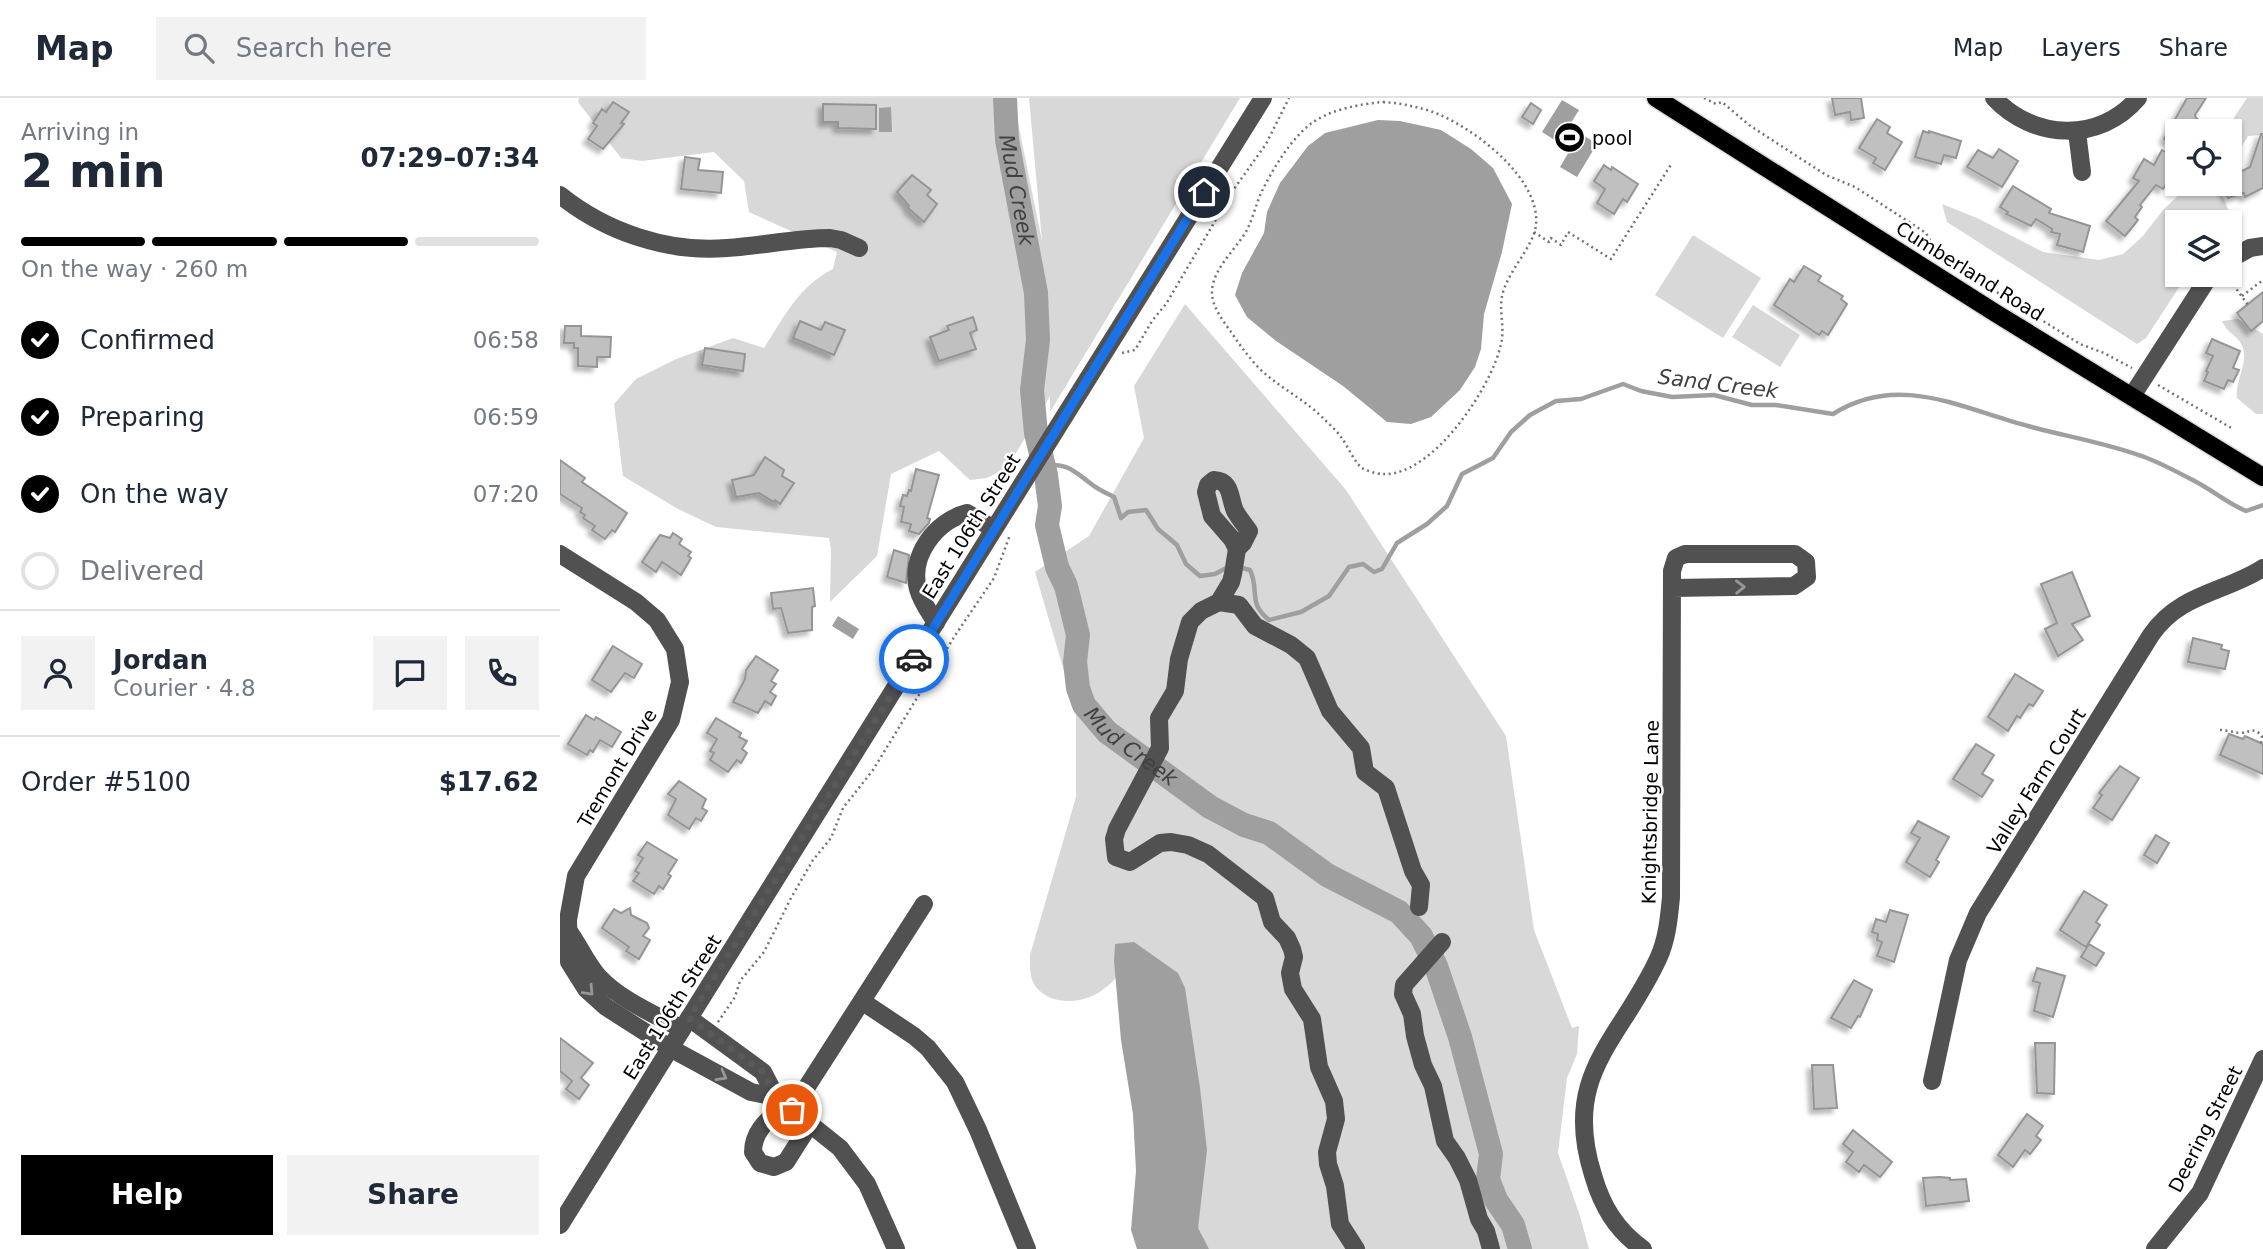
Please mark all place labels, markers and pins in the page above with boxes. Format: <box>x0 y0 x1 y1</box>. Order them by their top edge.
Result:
sports icon: pool <box>1552 121 1586 155</box>
place label: pool <box>1592 127 1633 149</box>
pin <box>1174 162 1234 222</box>
pin <box>762 1080 822 1140</box>

